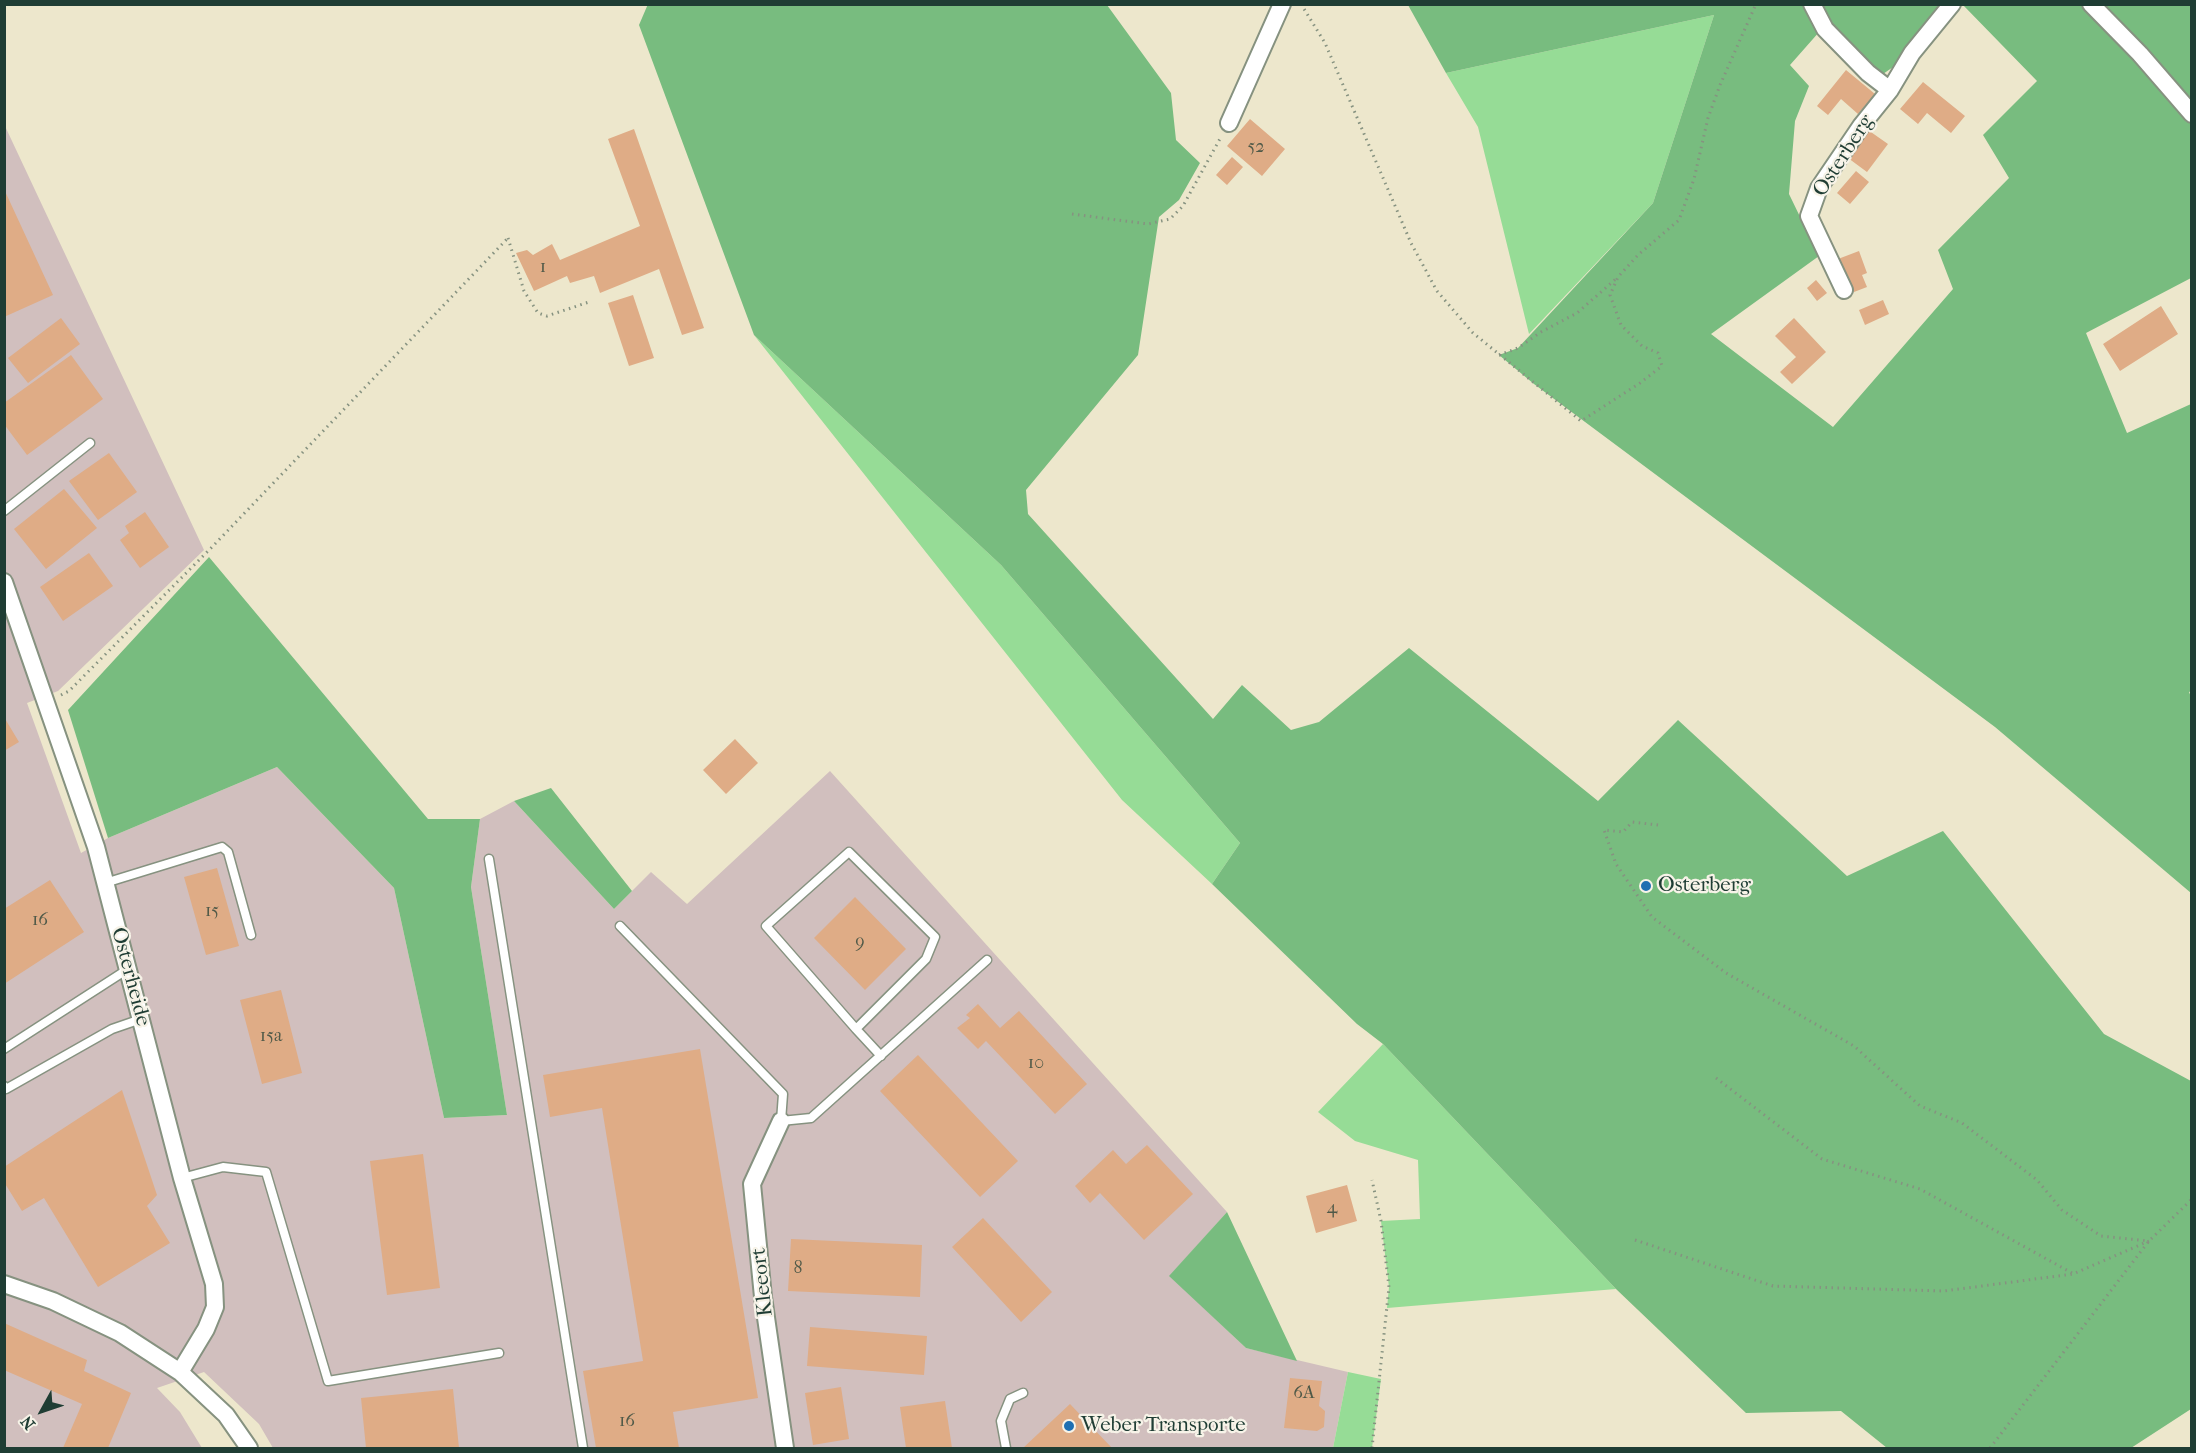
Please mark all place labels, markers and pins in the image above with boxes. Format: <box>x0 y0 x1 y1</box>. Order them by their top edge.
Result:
place label: Osterberg <box>1658 873 1751 899</box>
marker: Osterberg <box>1639 879 1653 893</box>
place label: Weber Transporte <box>1081 1413 1246 1439</box>
marker: Weber Transporte <box>1062 1419 1076 1433</box>

